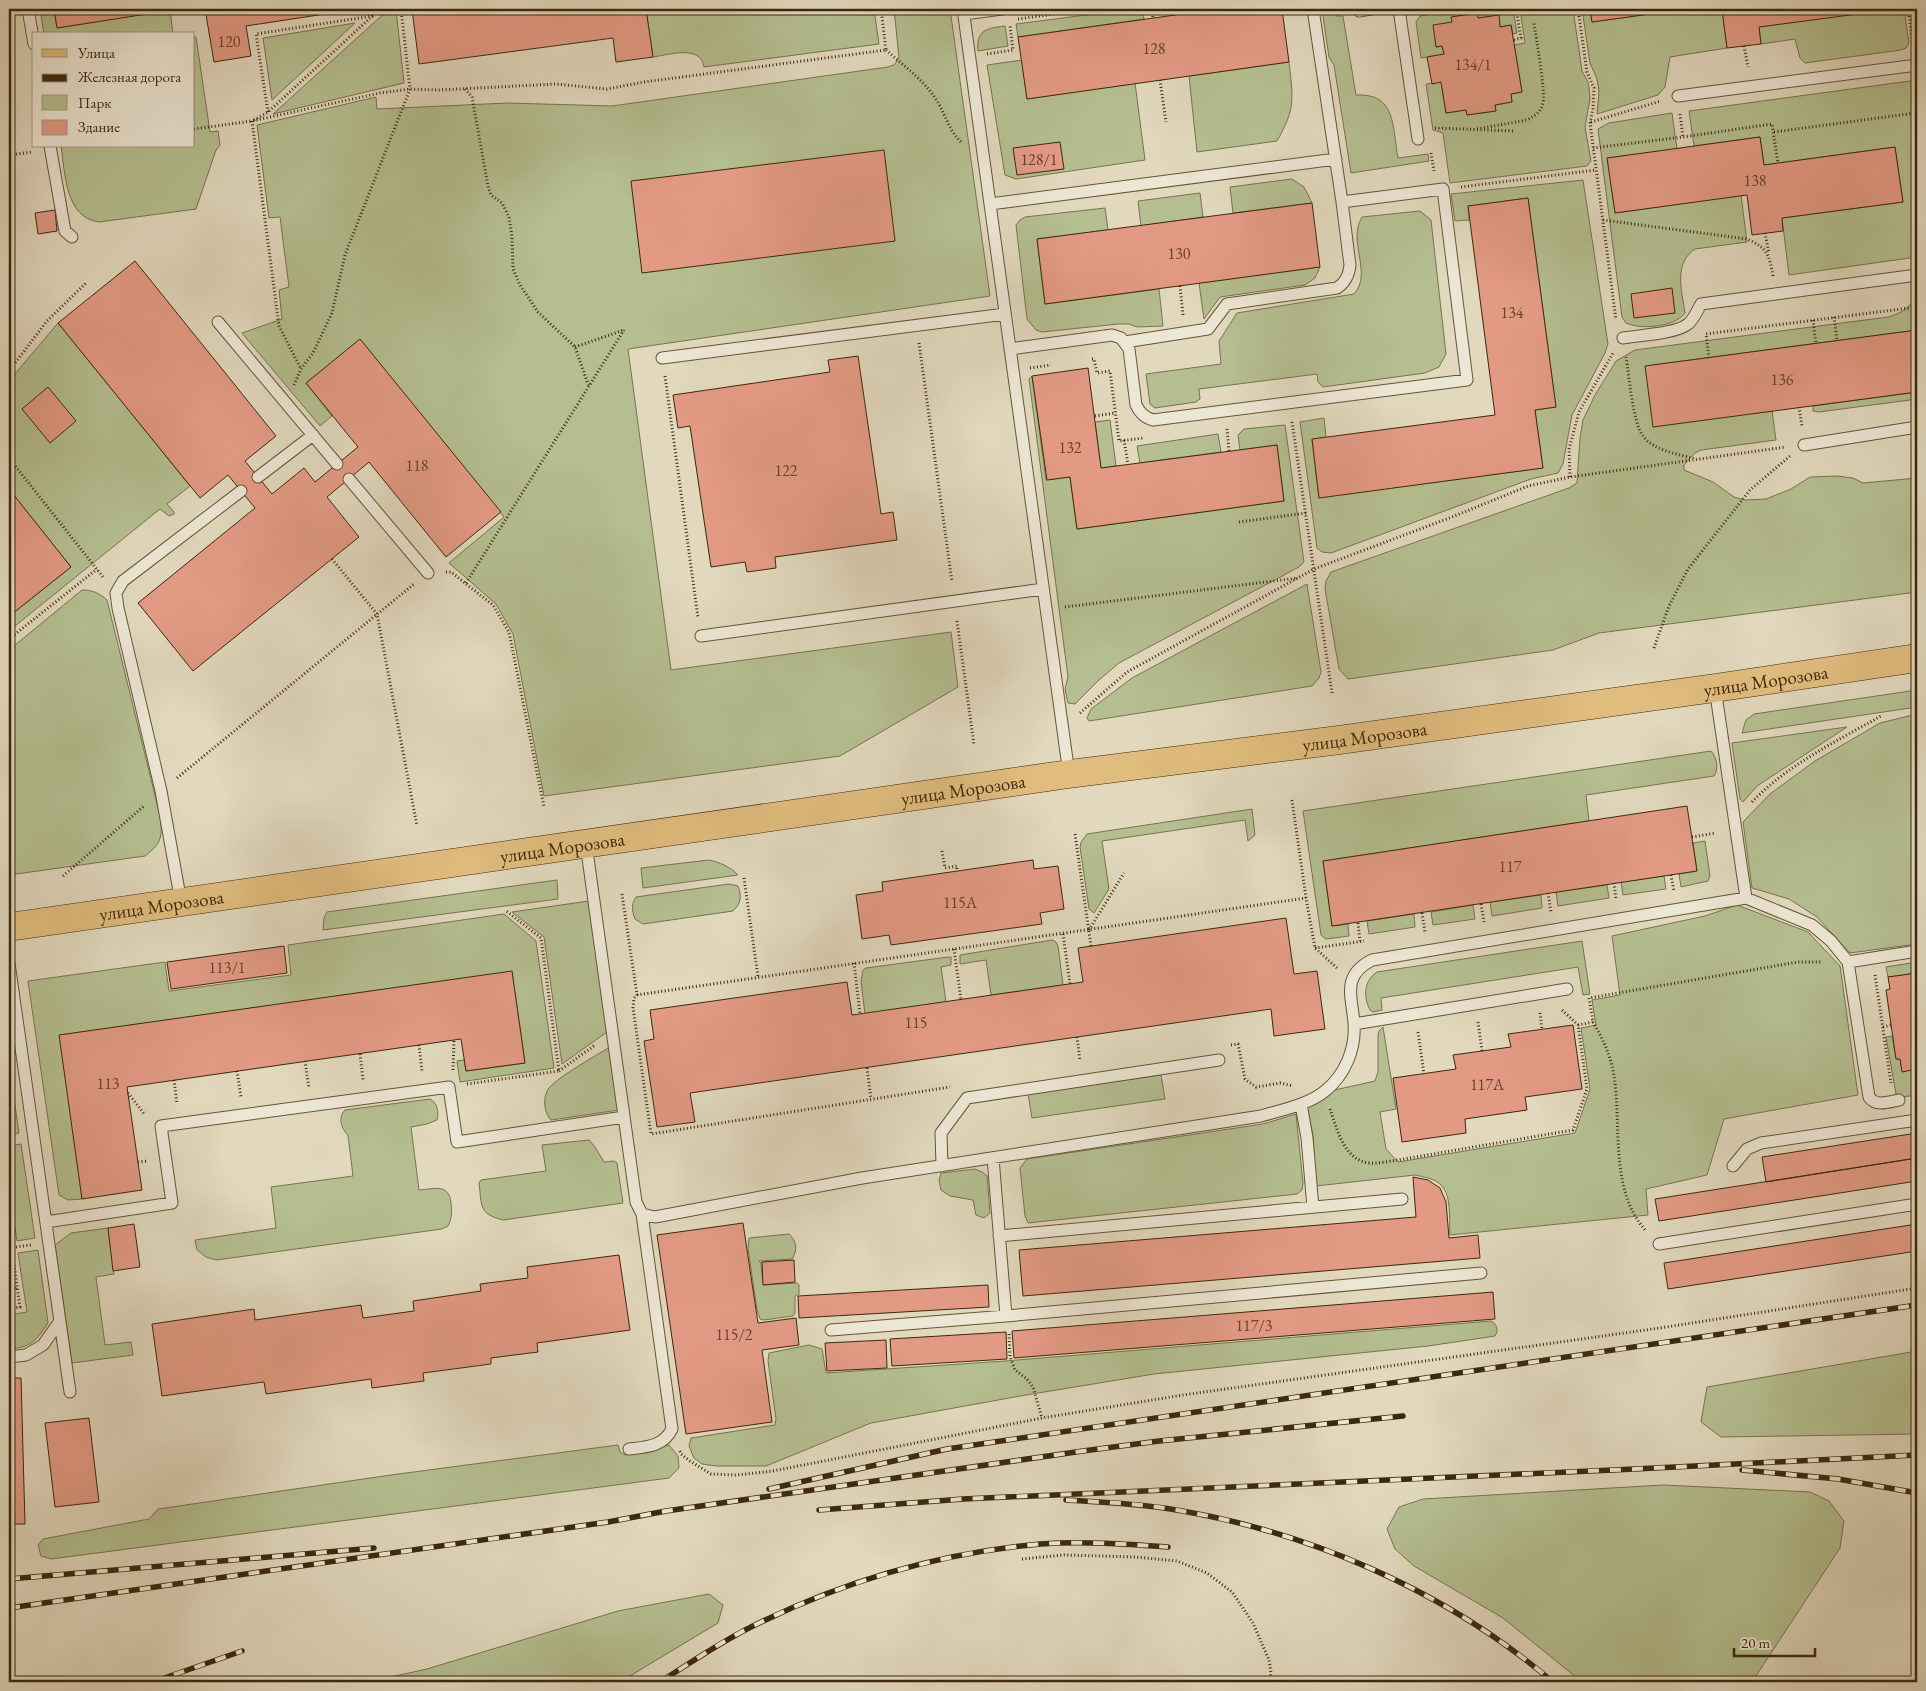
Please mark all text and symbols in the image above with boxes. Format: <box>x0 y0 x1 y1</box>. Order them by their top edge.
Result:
house number: 120 <box>217 31 241 52</box>
legend <box>32 32 195 148</box>
house number: 128 <box>1142 38 1166 59</box>
text: Улица <box>77 43 115 62</box>
house number: 134/1 <box>1454 54 1492 75</box>
text: Железная дорога <box>77 67 181 86</box>
text: Парк <box>78 93 111 112</box>
text: Здание <box>78 117 120 136</box>
house number: 128/1 <box>1020 149 1058 170</box>
house number: 138 <box>1743 170 1767 191</box>
house number: 130 <box>1167 243 1191 264</box>
house number: 134 <box>1500 302 1524 323</box>
house number: 136 <box>1770 369 1794 390</box>
house number: 132 <box>1058 437 1082 458</box>
house number: 118 <box>405 455 429 476</box>
house number: 122 <box>774 460 798 481</box>
street label: улица Морозова <box>1702 659 1830 702</box>
street label: улица Морозова <box>1301 716 1429 758</box>
street label: улица Морозова <box>899 768 1028 811</box>
street label: улица Морозова <box>498 826 627 869</box>
house number: 117 <box>1498 856 1522 877</box>
street label: улица Морозова <box>97 884 226 927</box>
house number: 115А <box>943 892 978 913</box>
house number: 113/1 <box>208 957 246 978</box>
house number: 115 <box>904 1012 928 1033</box>
house number: 113 <box>96 1073 120 1094</box>
house number: 117А <box>1470 1074 1505 1095</box>
house number: 117/3 <box>1235 1315 1273 1336</box>
house number: 115/2 <box>715 1324 753 1345</box>
scale bar <box>1734 1626 1815 1658</box>
text: 20 m <box>1741 1633 1770 1652</box>

